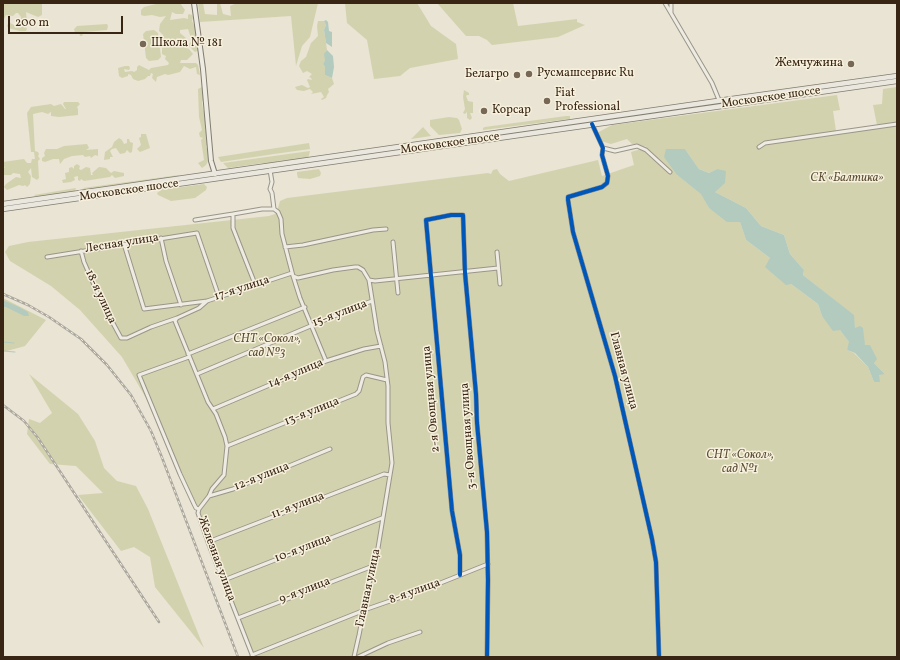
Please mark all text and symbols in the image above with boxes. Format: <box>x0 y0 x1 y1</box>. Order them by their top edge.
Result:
scale bar <box>10 8 125 34</box>
text: 200 m <box>15 15 49 31</box>
place label: Школа № 181 <box>151 37 222 51</box>
marker: Школа № 181 <box>138 39 148 49</box>
place label: Жемчужина <box>775 57 843 71</box>
marker: Жемчужина <box>846 59 856 69</box>
place label: Русмашсервис Ru <box>537 67 634 81</box>
place label: Белагро <box>465 68 509 82</box>
marker: Русмашсервис Ru <box>524 69 534 79</box>
marker: Белагро <box>512 70 522 80</box>
street label: Московское шоссе <box>720 84 822 112</box>
place label: Fiat Professional <box>555 87 620 115</box>
marker: Fiat Professional <box>542 96 552 106</box>
place label: Корсар <box>492 104 531 118</box>
marker: Корсар <box>479 106 489 116</box>
street label: Московское шоссе <box>399 130 501 158</box>
park label: СК «Балтика» <box>810 172 884 186</box>
street label: Московское шоссе <box>78 177 180 205</box>
street label: Лесная улица <box>84 231 160 257</box>
street label: 18-я улица <box>81 268 119 326</box>
street label: 17-я улица <box>213 273 271 305</box>
street label: 15-я улица <box>311 297 369 331</box>
street label: Главная улица <box>606 331 640 411</box>
park label: СНТ «Сокол», сад №3 <box>233 333 301 361</box>
street label: 2-я Овощная улица <box>420 345 444 453</box>
street label: 14-я улица <box>266 356 326 392</box>
street label: 3-я Овощная улица <box>458 382 480 490</box>
street label: 13-я улица <box>282 394 342 430</box>
park label: СНТ «Сокол», сад №1 <box>706 449 774 477</box>
street label: 12-я улица <box>232 459 292 495</box>
street label: 11-я улица <box>269 489 327 523</box>
street label: Железная улица <box>194 514 238 604</box>
street label: 10-я улица <box>273 532 333 566</box>
street label: Главная улица <box>354 548 384 628</box>
street label: 9-я улица <box>277 575 333 607</box>
street label: 8-я улица <box>388 576 442 608</box>

